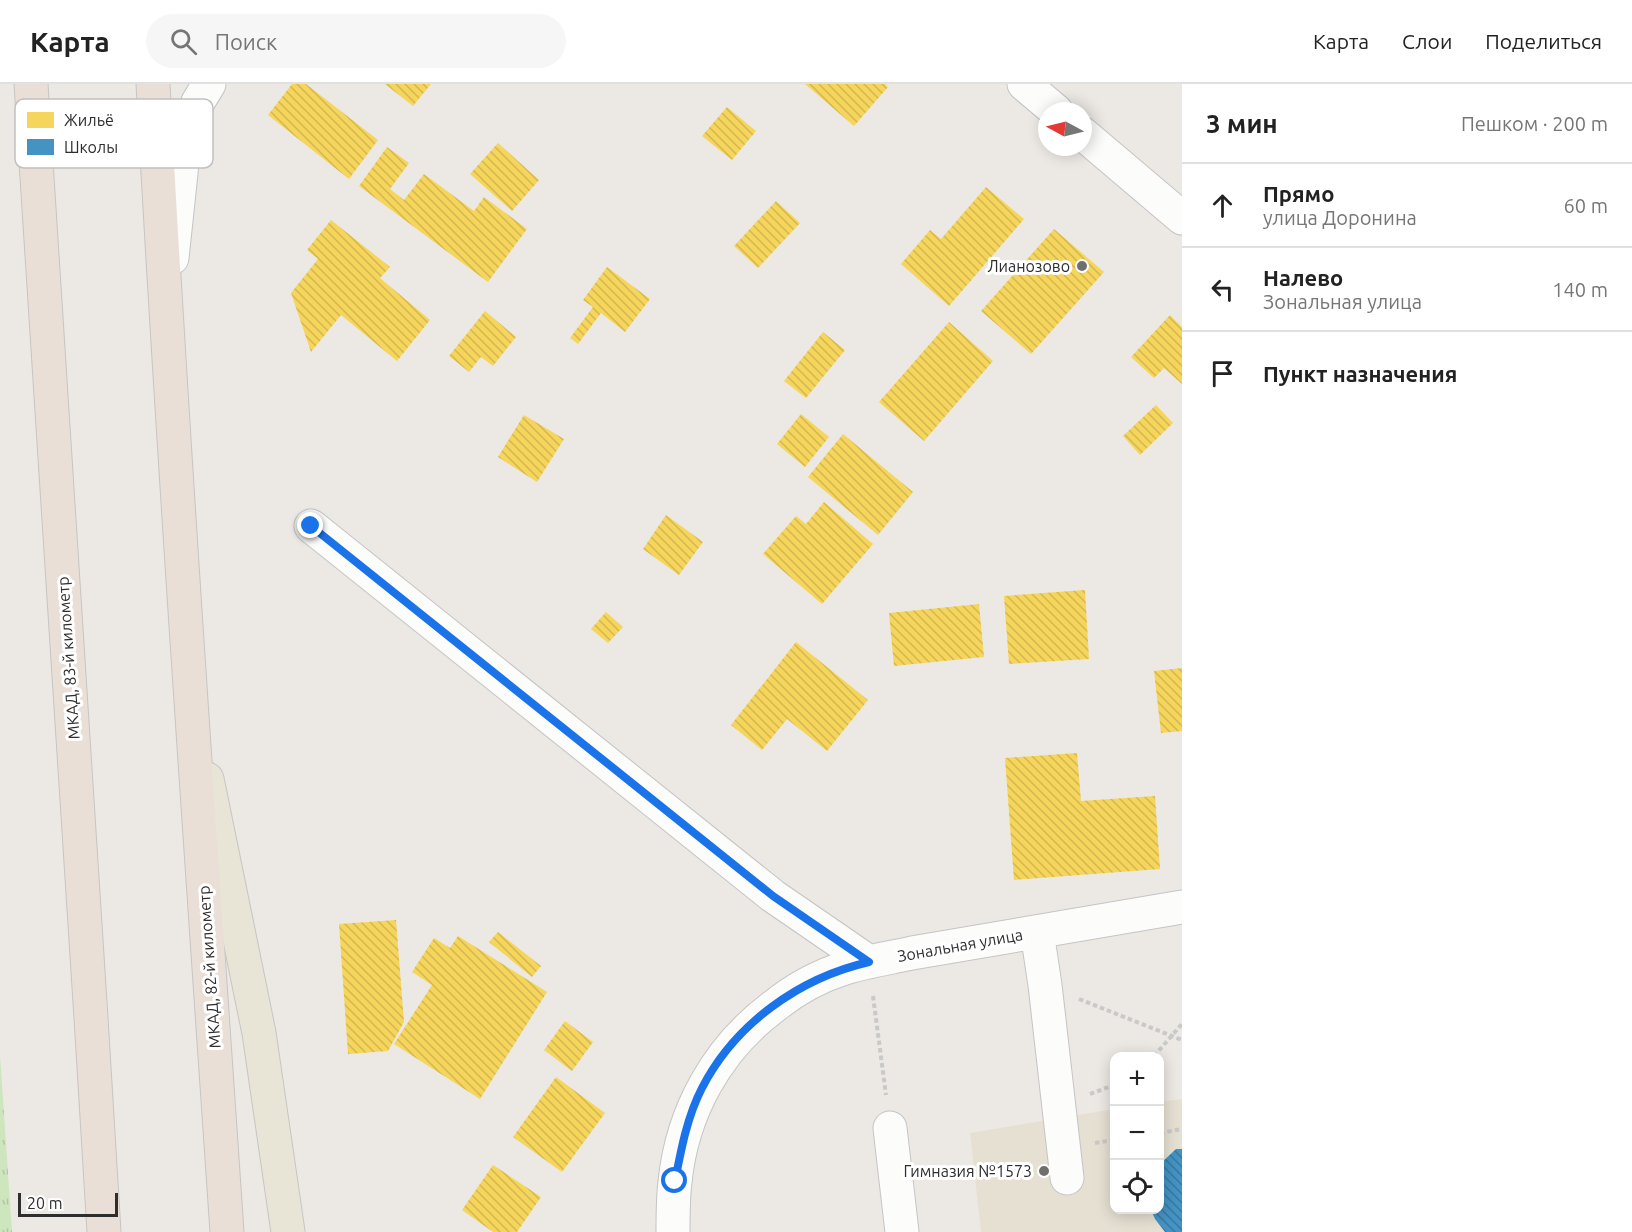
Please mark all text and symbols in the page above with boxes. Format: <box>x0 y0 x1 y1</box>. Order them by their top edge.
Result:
search box <box>146 14 566 68</box>
icon: search <box>167 25 200 58</box>
text: Карта <box>30 26 110 57</box>
text: Поиск <box>215 29 277 54</box>
text: Карта <box>1313 29 1369 53</box>
text: Слои <box>1402 29 1452 53</box>
text: Поделиться <box>1485 29 1602 53</box>
legend <box>15 99 213 168</box>
north arrow <box>1038 102 1092 156</box>
text: 3 мин <box>1206 109 1278 138</box>
text: Жильё <box>64 111 114 129</box>
text: Пешком · 200 m <box>1461 112 1608 135</box>
text: Школы <box>64 138 118 156</box>
text: Прямо <box>1263 181 1334 206</box>
icon: ahead <box>1206 189 1239 222</box>
text: 60 m <box>1564 194 1608 217</box>
text: улица Доронина <box>1263 206 1417 229</box>
place label: Лианозово <box>987 257 1070 275</box>
marker: Лианозово <box>1075 259 1089 273</box>
text: Налево <box>1263 265 1343 290</box>
icon: left <box>1206 273 1239 306</box>
text: 140 m <box>1552 278 1608 301</box>
text: Зональная улица <box>1263 290 1422 313</box>
icon: arrive <box>1206 357 1239 390</box>
text: Пункт назначения <box>1263 361 1457 386</box>
route end <box>297 512 323 538</box>
street label: МКАД, 83-й километр <box>53 576 83 740</box>
street label: МКАД, 82-й километр <box>194 885 224 1049</box>
street label: Зональная улица <box>896 925 1024 965</box>
map controls <box>1110 1052 1164 1214</box>
button: + <box>1110 1052 1164 1106</box>
button: − <box>1110 1106 1164 1160</box>
button: locate <box>1110 1160 1164 1214</box>
place label: Гимназия №1573 <box>904 1162 1032 1180</box>
marker: Гимназия №1573 <box>1037 1164 1051 1178</box>
route start <box>661 1167 687 1193</box>
scale bar <box>18 1190 118 1218</box>
text: 20 m <box>27 1194 63 1212</box>

